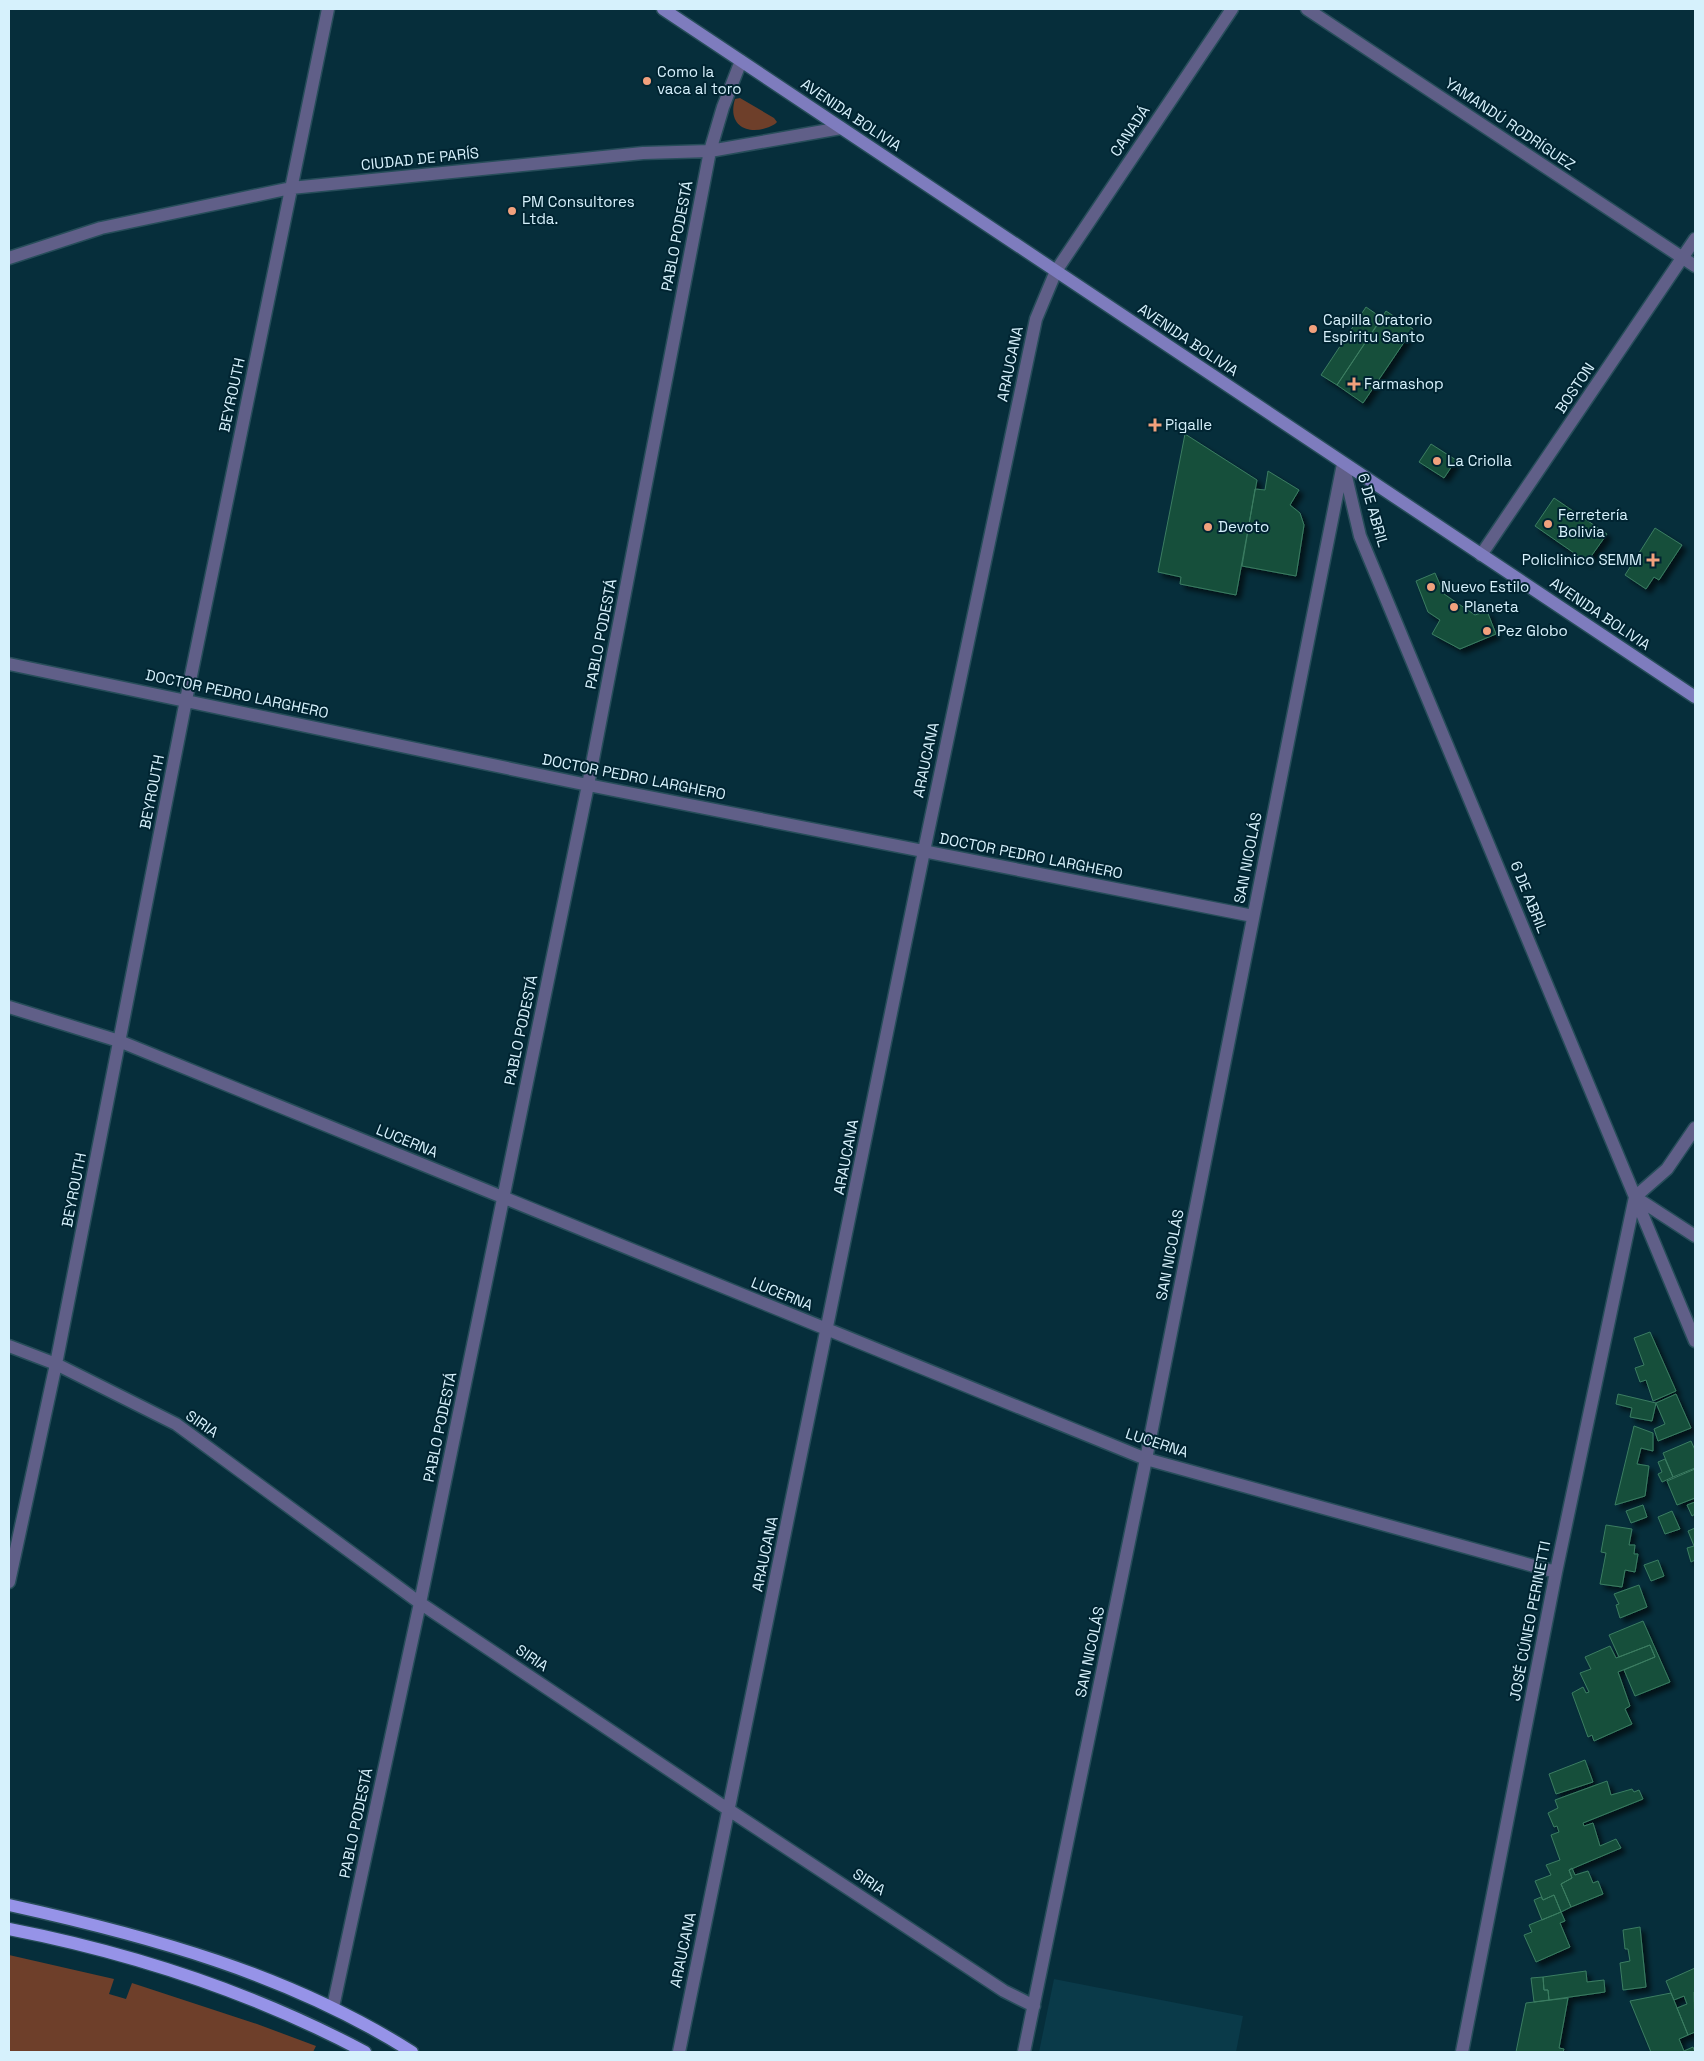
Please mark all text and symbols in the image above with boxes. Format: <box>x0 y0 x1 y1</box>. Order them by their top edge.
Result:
place label: Como la vaca al toro <box>657 62 741 98</box>
street label: YAMANDÚ RODRÍGUEZ <box>1442 73 1579 174</box>
street label: AVENIDA BOLIVIA <box>797 74 906 156</box>
marker: Como la vaca al toro <box>641 75 653 87</box>
street label: CANADÁ <box>1106 101 1154 160</box>
street label: CIUDAD DE PARÍS <box>360 143 480 174</box>
street label: PABLO PODESTÁ <box>656 178 697 293</box>
place label: PM Consultores Ltda. <box>522 192 635 228</box>
marker: PM Consultores Ltda. <box>506 205 518 217</box>
street label: AVENIDA BOLIVIA <box>1134 299 1243 381</box>
place label: Capilla Oratorio Espiritu Santo <box>1323 310 1433 346</box>
marker: Capilla Oratorio Espiritu Santo <box>1307 323 1319 335</box>
street label: ARAUCANA <box>992 324 1027 403</box>
street label: BEYROUTH <box>214 356 249 434</box>
street label: BOSTON <box>1551 359 1598 417</box>
place label: Farmashop <box>1364 374 1444 393</box>
marker: Farmashop <box>1348 378 1360 390</box>
place label: Pigalle <box>1165 415 1212 434</box>
marker: Pigalle <box>1149 419 1161 431</box>
place label: La Criolla <box>1447 451 1512 470</box>
marker: La Criolla <box>1431 455 1443 467</box>
street label: 6 DE ABRIL <box>1354 471 1393 549</box>
place label: Ferretería Bolivia <box>1558 505 1628 541</box>
place label: Devoto <box>1218 517 1269 536</box>
marker: Ferretería Bolivia <box>1542 518 1554 530</box>
marker: Devoto <box>1202 521 1214 533</box>
place label: Policlinico SEMM <box>1522 550 1642 569</box>
marker: Policlinico SEMM <box>1646 553 1660 567</box>
street label: AVENIDA BOLIVIA <box>1546 573 1655 655</box>
street label: PABLO PODESTÁ <box>580 576 621 691</box>
place label: Nuevo Estilo <box>1441 577 1529 596</box>
marker: Nuevo Estilo <box>1425 581 1437 593</box>
place label: Planeta <box>1464 597 1519 616</box>
marker: Planeta <box>1448 601 1460 613</box>
place label: Pez Globo <box>1497 621 1568 640</box>
marker: Pez Globo <box>1481 625 1493 637</box>
street label: DOCTOR PEDRO LARGHERO <box>144 665 330 722</box>
street label: ARAUCANA <box>908 720 943 799</box>
street label: DOCTOR PEDRO LARGHERO <box>541 749 728 804</box>
street label: BEYROUTH <box>135 753 168 831</box>
street label: SAN NICOLÁS <box>1229 811 1266 905</box>
street label: DOCTOR PEDRO LARGHERO <box>938 828 1125 883</box>
street label: 6 DE ABRIL <box>1506 858 1552 935</box>
street label: PABLO PODESTÁ <box>500 972 542 1087</box>
street label: ARAUCANA <box>829 1117 862 1196</box>
street label: LUCERNA <box>374 1120 441 1162</box>
street label: BEYROUTH <box>57 1151 90 1229</box>
street label: SAN NICOLÁS <box>1151 1208 1188 1302</box>
street label: LUCERNA <box>749 1273 816 1315</box>
street label: PABLO PODESTÁ <box>419 1369 461 1484</box>
street label: SIRIA <box>182 1406 223 1442</box>
street label: LUCERNA <box>1123 1423 1191 1462</box>
street label: ARAUCANA <box>747 1514 782 1593</box>
street label: JOSÉ CÚNEO PERINETTI <box>1505 1539 1554 1702</box>
street label: SAN NICOLÁS <box>1071 1605 1108 1699</box>
street label: SIRIA <box>512 1640 553 1676</box>
street label: PABLO PODESTÁ <box>335 1765 377 1880</box>
street label: SIRIA <box>849 1864 890 1899</box>
street label: ARAUCANA <box>665 1910 700 1989</box>

